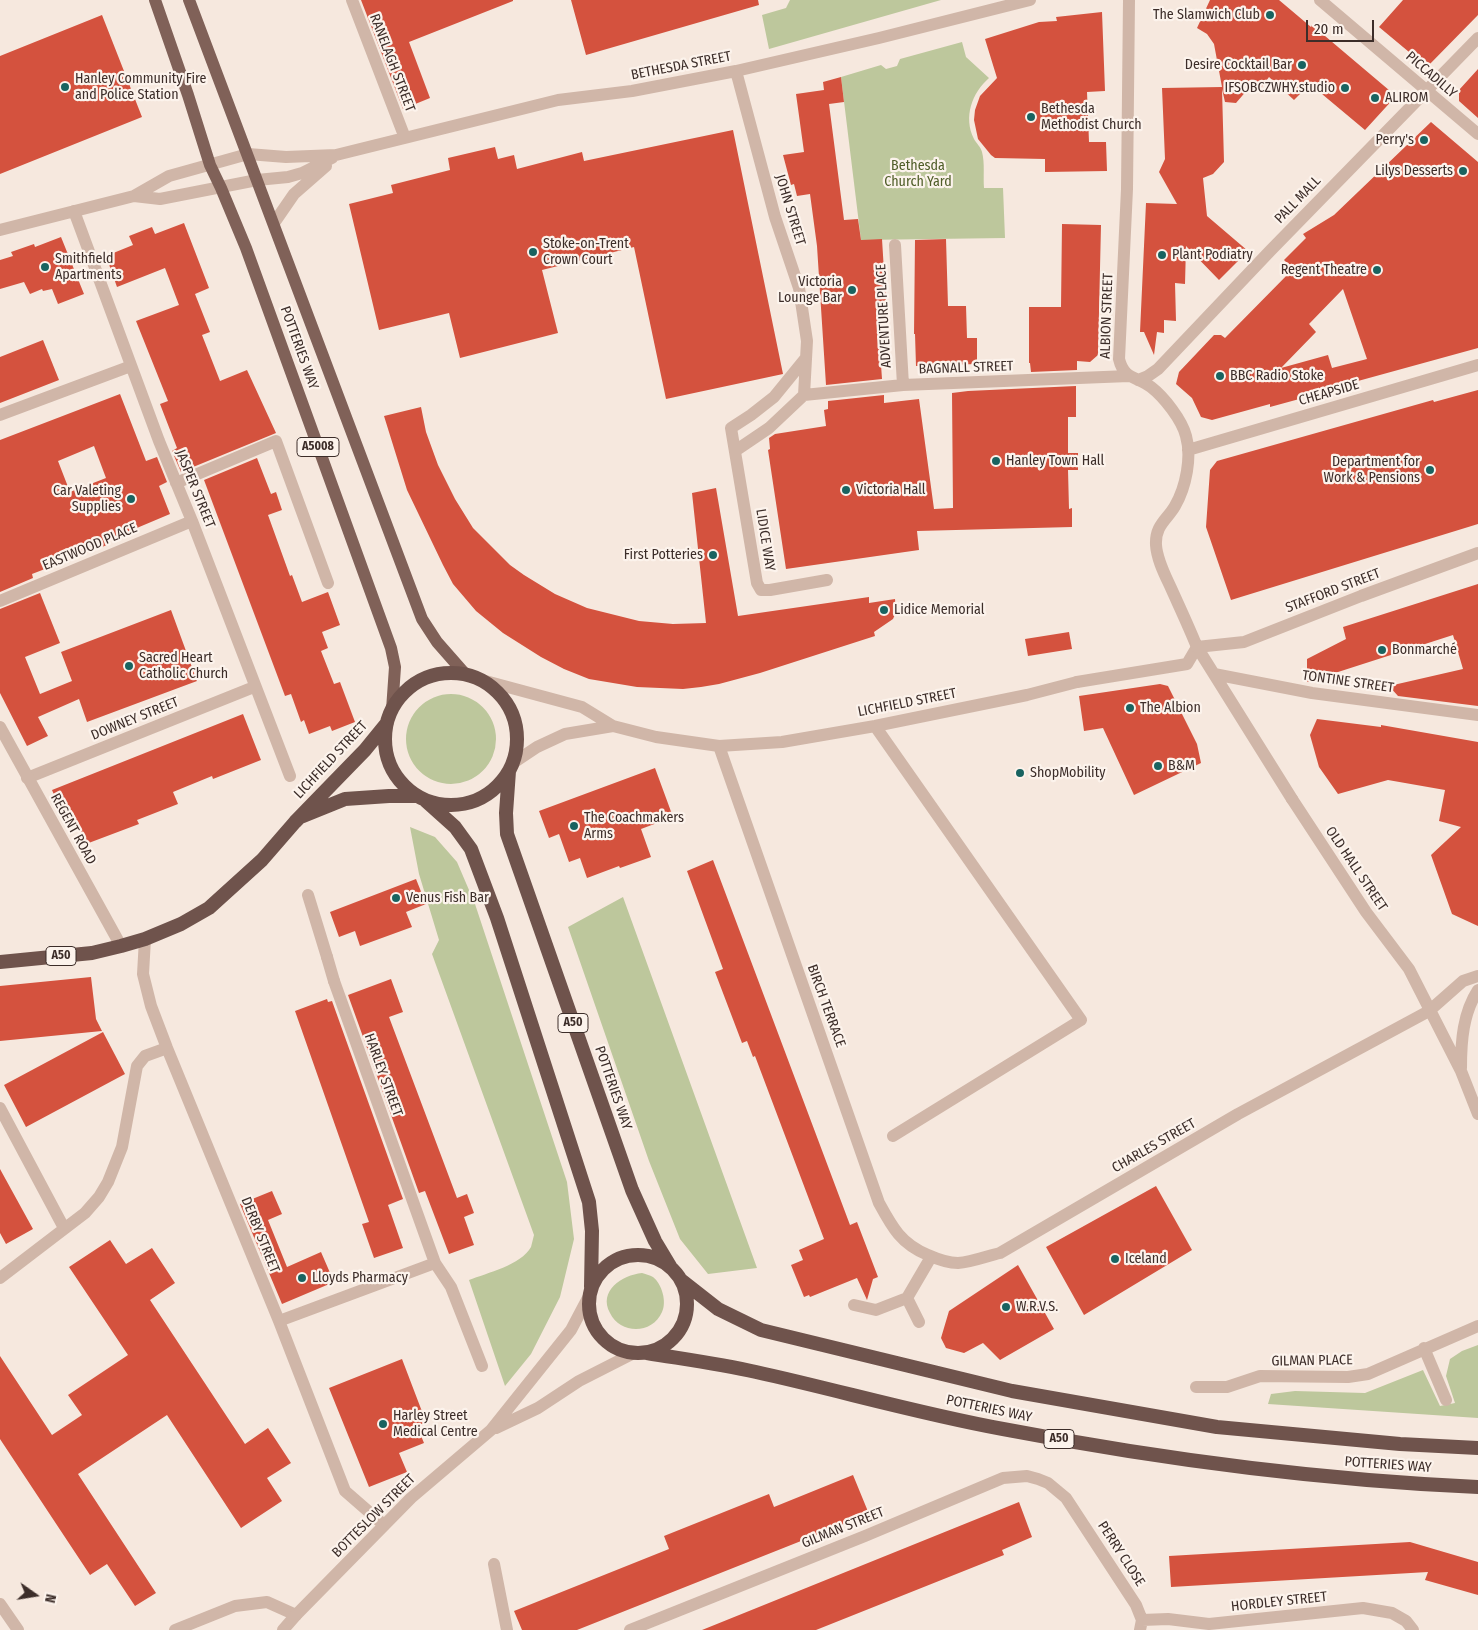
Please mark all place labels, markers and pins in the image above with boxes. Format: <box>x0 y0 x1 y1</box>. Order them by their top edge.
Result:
place label: The Slamwich Club <box>1153 7 1260 23</box>
marker: The Slamwich Club <box>1264 9 1276 21</box>
place label: Desire Cocktail Bar <box>1185 57 1292 73</box>
marker: Desire Cocktail Bar <box>1296 59 1308 71</box>
place label: Hanley Community Fire and Police Station <box>75 71 206 104</box>
place label: IFSOBCZWHY.studio <box>1224 80 1335 96</box>
marker: Hanley Community Fire and Police Station <box>59 81 71 93</box>
marker: IFSOBCZWHY.studio <box>1339 82 1351 94</box>
place label: ALIROM <box>1385 90 1428 106</box>
marker: ALIROM <box>1369 92 1381 104</box>
place label: Bethesda Methodist Church <box>1041 101 1142 134</box>
marker: Bethesda Methodist Church <box>1025 111 1037 123</box>
place label: Perry's <box>1376 132 1414 148</box>
marker: Perry's <box>1418 134 1430 146</box>
place label: Lilys Desserts <box>1375 163 1453 179</box>
marker: Lilys Desserts <box>1457 165 1469 177</box>
place label: Stoke-on-Trent Crown Court <box>543 236 629 268</box>
marker: Stoke-on-Trent Crown Court <box>527 246 539 258</box>
place label: Plant Podiatry <box>1172 247 1253 263</box>
marker: Plant Podiatry <box>1156 249 1168 261</box>
place label: Smithfield Apartments <box>55 251 122 284</box>
marker: Smithfield Apartments <box>39 261 51 273</box>
place label: Regent Theatre <box>1281 262 1367 278</box>
marker: Regent Theatre <box>1371 264 1383 276</box>
place label: Victoria Lounge Bar <box>778 274 842 306</box>
marker: Victoria Lounge Bar <box>846 284 858 296</box>
place label: BBC Radio Stoke <box>1230 368 1324 384</box>
marker: BBC Radio Stoke <box>1214 370 1226 382</box>
place label: Hanley Town Hall <box>1006 453 1104 469</box>
place label: Department for Work & Pensions <box>1324 454 1420 487</box>
marker: Hanley Town Hall <box>990 455 1002 467</box>
marker: Department for Work & Pensions <box>1424 464 1436 476</box>
place label: Victoria Hall <box>856 482 926 498</box>
place label: Car Valeting Supplies <box>53 483 121 516</box>
marker: Victoria Hall <box>840 484 852 496</box>
marker: Car Valeting Supplies <box>125 493 137 505</box>
place label: First Potteries <box>624 547 703 563</box>
marker: First Potteries <box>707 549 719 561</box>
place label: Lidice Memorial <box>894 602 985 618</box>
marker: Lidice Memorial <box>878 604 890 616</box>
place label: Bonmarché <box>1392 642 1457 658</box>
marker: Bonmarché <box>1376 644 1388 656</box>
place label: Sacred Heart Catholic Church <box>139 650 228 682</box>
marker: Sacred Heart Catholic Church <box>123 660 135 672</box>
place label: The Albion <box>1140 700 1201 716</box>
marker: The Albion <box>1124 702 1136 714</box>
place label: B&M <box>1168 758 1195 774</box>
marker: B&M <box>1152 760 1164 772</box>
place label: ShopMobility <box>1030 765 1105 781</box>
marker: ShopMobility <box>1014 767 1026 779</box>
place label: The Coachmakers Arms <box>584 810 684 842</box>
marker: The Coachmakers Arms <box>568 820 580 832</box>
place label: Venus Fish Bar <box>406 890 489 906</box>
marker: Venus Fish Bar <box>390 892 402 904</box>
place label: Iceland <box>1125 1251 1167 1267</box>
marker: Iceland <box>1109 1253 1121 1265</box>
place label: Lloyds Pharmacy <box>312 1270 408 1286</box>
marker: Lloyds Pharmacy <box>296 1272 308 1284</box>
place label: W.R.V.S. <box>1016 1299 1058 1315</box>
marker: W.R.V.S. <box>1000 1301 1012 1313</box>
place label: Harley Street Medical Centre <box>393 1408 478 1440</box>
marker: Harley Street Medical Centre <box>377 1418 389 1430</box>

